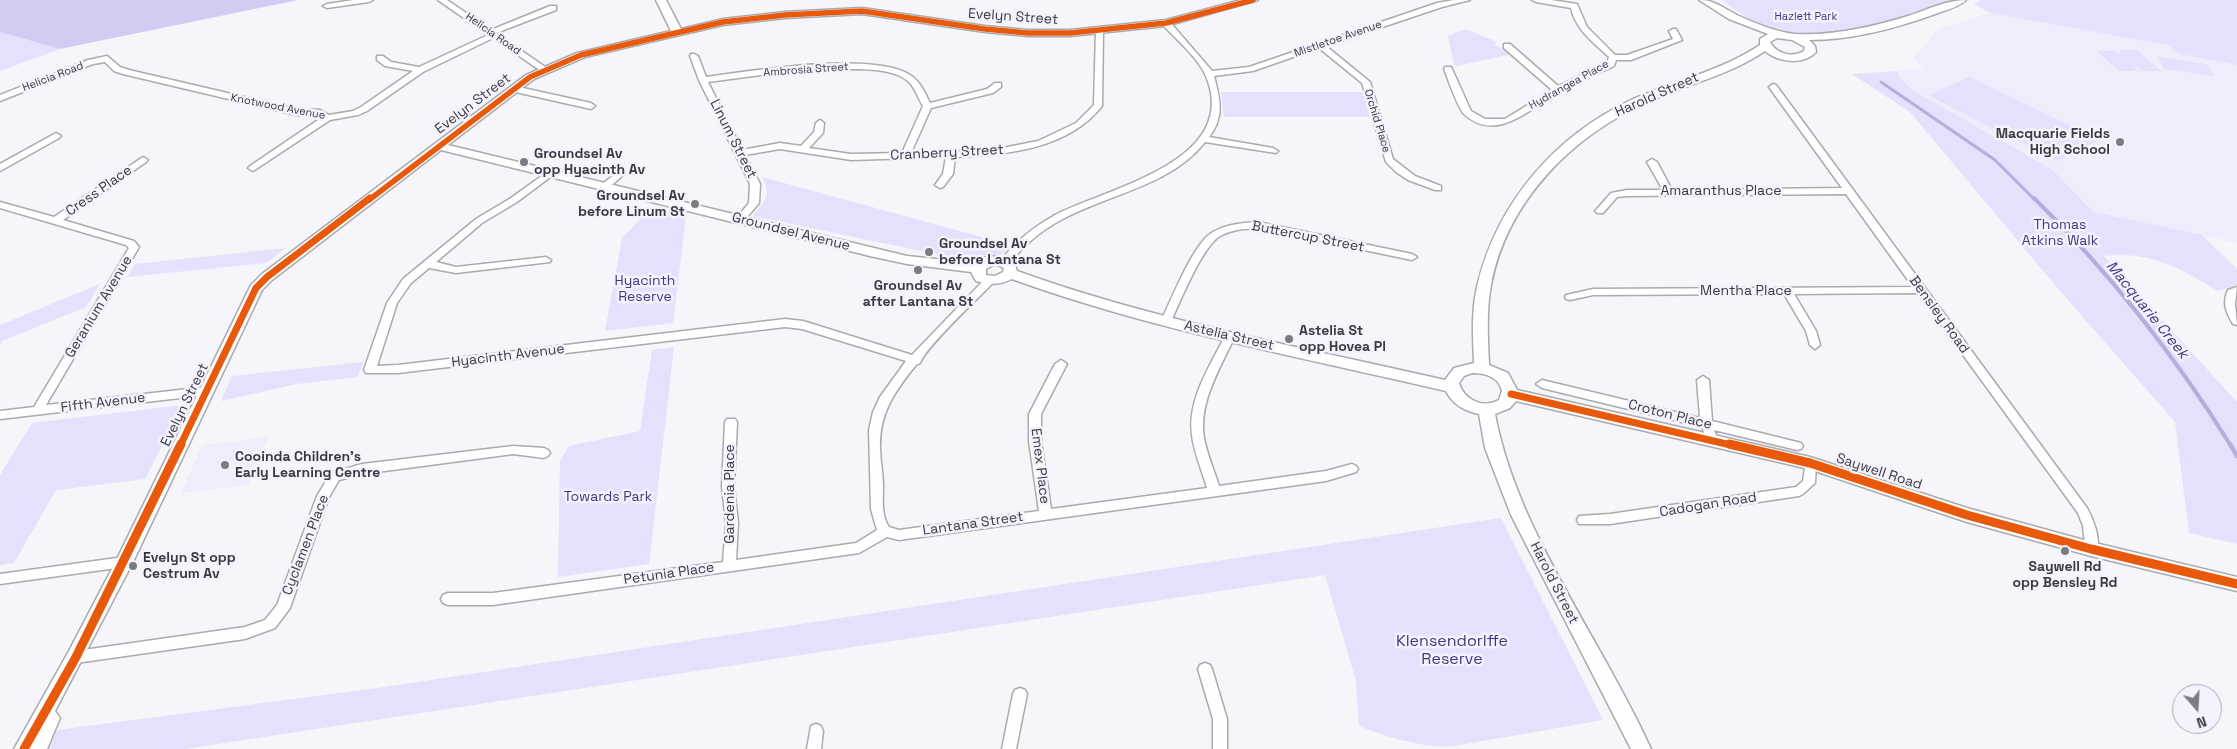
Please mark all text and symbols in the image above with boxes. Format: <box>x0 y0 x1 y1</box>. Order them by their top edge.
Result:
street label: Evelyn Street <box>967 5 1059 29</box>
street label: Helicia Road <box>463 10 523 58</box>
park label: Hazlett Park <box>1775 10 1837 24</box>
street label: Mistletoe Avenue <box>1292 18 1384 60</box>
street label: Hydrangea Place <box>1527 58 1611 112</box>
street label: Helicia Road <box>21 59 85 95</box>
street label: Ambrosia Street <box>763 60 849 80</box>
street label: Harold Street <box>1613 69 1701 121</box>
street label: Evelyn Street <box>432 70 514 138</box>
street label: Orchid Place <box>1361 88 1393 154</box>
street label: Knotwood Avenue <box>230 91 326 123</box>
street label: Linum Street <box>706 97 760 181</box>
place label: Macquarie Fields High School <box>1996 126 2110 158</box>
marker: Macquarie Fields High School <box>2114 136 2126 148</box>
street label: Cranberry Street <box>890 142 1004 164</box>
place label: Groundsel Av opp Hyacinth Av <box>534 146 645 178</box>
marker: Groundsel Av opp Hyacinth Av <box>518 156 530 168</box>
street label: Cress Place <box>63 162 135 220</box>
street label: Amaranthus Place <box>1660 183 1782 199</box>
place label: Groundsel Av before Linum St <box>578 188 685 220</box>
marker: Groundsel Av before Linum St <box>689 198 701 210</box>
street label: Groundsel Avenue <box>730 209 852 255</box>
park label: Thomas Atkins Walk <box>2022 217 2098 250</box>
street label: Buttercup Street <box>1250 218 1366 256</box>
place label: Groundsel Av before Lantana St <box>939 236 1061 268</box>
marker: Groundsel Av before Lantana St <box>923 246 935 258</box>
street label: Geranium Avenue <box>62 253 136 361</box>
water label: Macquarie Creek <box>2102 257 2192 363</box>
marker: Groundsel Av after Lantana St <box>912 264 924 276</box>
park label: Hyacinth Reserve <box>615 273 675 306</box>
street label: Bensley Road <box>1905 273 1973 357</box>
place label: Groundsel Av after Lantana St <box>863 278 973 310</box>
street label: Mentha Place <box>1700 283 1792 299</box>
street label: Astelia Street <box>1182 317 1276 355</box>
place label: Astelia St opp Hovea Pl <box>1299 323 1386 356</box>
marker: Astelia St opp Hovea Pl <box>1283 333 1295 345</box>
street label: Hyacinth Avenue <box>450 341 566 371</box>
street label: Evelyn Street <box>158 361 212 449</box>
street label: Fifth Avenue <box>60 389 146 417</box>
street label: Croton Place <box>1626 396 1714 434</box>
street label: Emex Place <box>1027 427 1053 505</box>
street label: Gardenia Place <box>722 444 738 544</box>
place label: Cooinda Children’s Early Learning Centre <box>235 449 380 482</box>
street label: Saywell Road <box>1834 450 1924 494</box>
marker: Cooinda Children’s Early Learning Centre <box>219 459 231 471</box>
park label: Towards Park <box>564 489 652 505</box>
street label: Cadogan Road <box>1658 489 1758 521</box>
street label: Cyclamen Place <box>279 492 333 598</box>
street label: Lantana Street <box>922 509 1024 539</box>
street label: Harold Street <box>1526 539 1582 627</box>
marker: Saywell Rd opp Bensley Rd <box>2059 545 2071 557</box>
place label: Evelyn St opp Cestrum Av <box>143 550 236 582</box>
street label: Petunia Place <box>623 559 715 589</box>
place label: Saywell Rd opp Bensley Rd <box>2012 559 2118 592</box>
marker: Evelyn St opp Cestrum Av <box>127 560 139 572</box>
park label: Klensendorlffe Reserve <box>1396 632 1508 670</box>
north arrow <box>2172 684 2222 734</box>
text: N <box>2194 712 2209 732</box>

